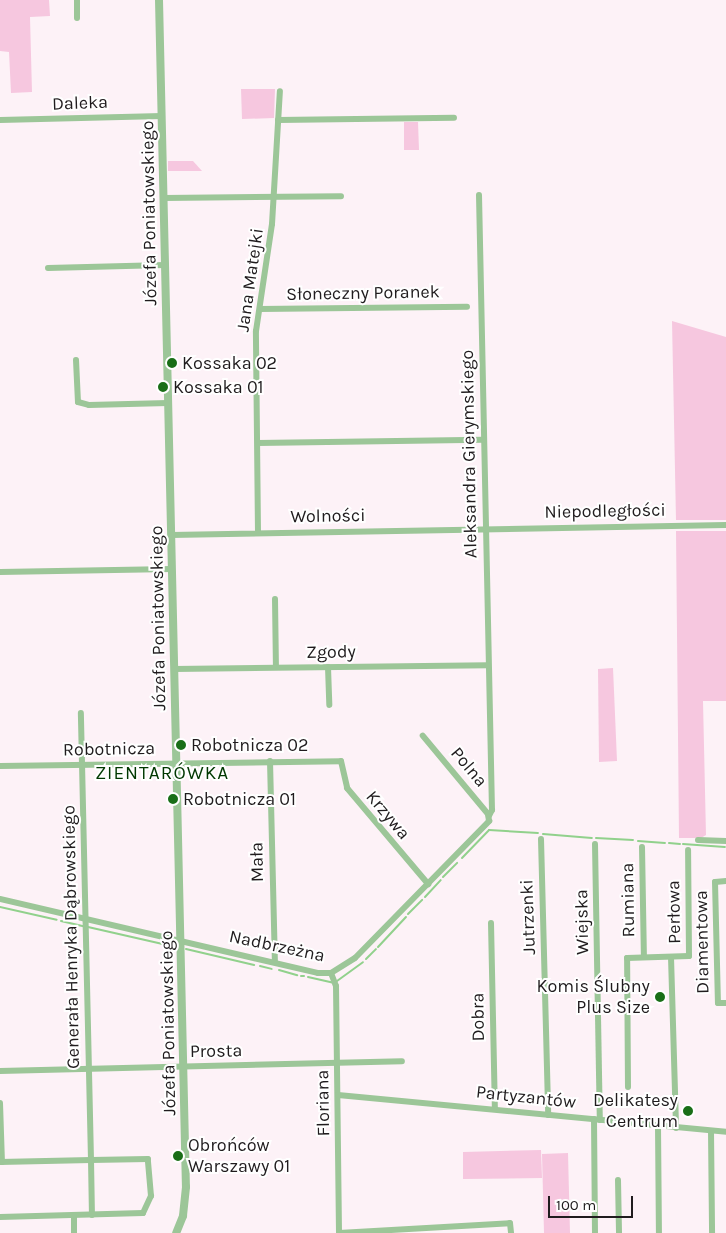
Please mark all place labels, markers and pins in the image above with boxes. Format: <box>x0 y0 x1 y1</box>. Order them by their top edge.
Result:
place label: Kossaka 02 <box>182 352 277 374</box>
marker: Kossaka 02 <box>166 357 178 369</box>
place label: Kossaka 01 <box>173 376 264 398</box>
marker: Kossaka 01 <box>157 381 169 393</box>
place label: Robotnicza 02 <box>191 734 308 756</box>
marker: Robotnicza 02 <box>175 739 187 751</box>
place label: Robotnicza 01 <box>183 788 296 810</box>
marker: Robotnicza 01 <box>167 793 179 805</box>
place label: Komis Ślubny Plus Size <box>537 976 650 1019</box>
marker: Komis Ślubny Plus Size <box>654 991 666 1003</box>
place label: Delikatesy Centrum <box>593 1090 678 1132</box>
marker: Delikatesy Centrum <box>682 1105 694 1117</box>
place label: Obrońców Warszawy 01 <box>188 1135 290 1178</box>
marker: Obrońców Warszawy 01 <box>172 1150 184 1162</box>

